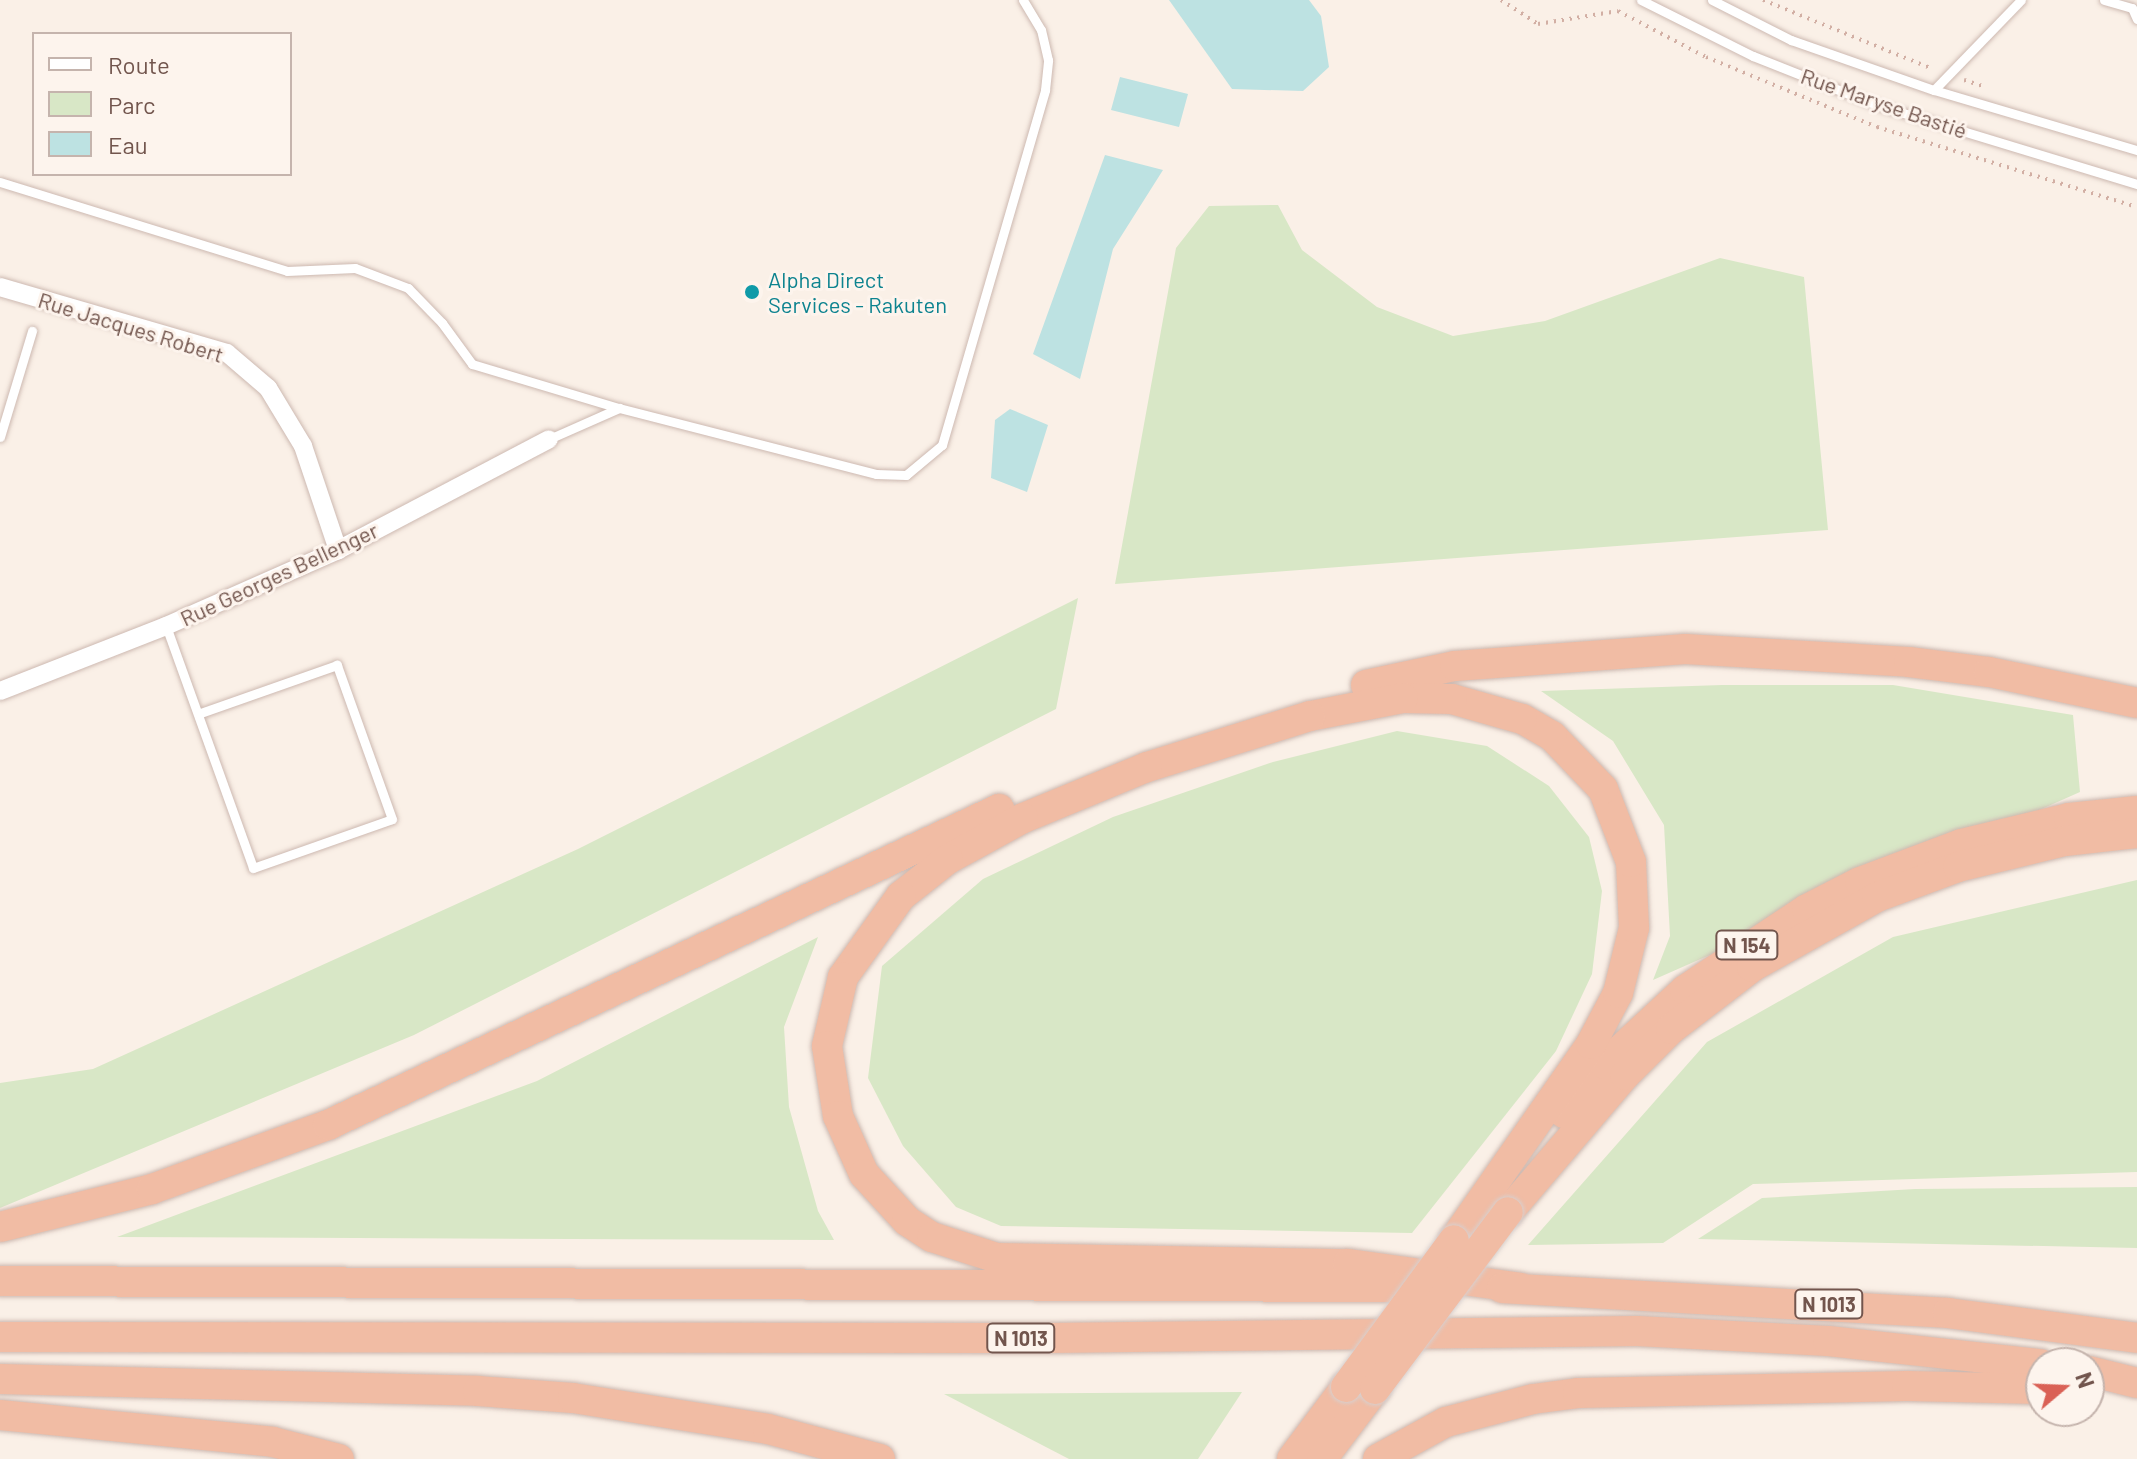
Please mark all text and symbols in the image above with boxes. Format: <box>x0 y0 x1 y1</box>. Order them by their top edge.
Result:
legend <box>32 32 292 176</box>
text: Route <box>108 50 170 79</box>
street label: Rue Maryse Bastié <box>1797 62 1971 144</box>
text: Parc <box>108 90 156 119</box>
text: Eau <box>108 130 148 159</box>
place label: Alpha Direct Services - Rakuten <box>768 266 947 318</box>
marker: Alpha Direct Services - Rakuten <box>743 283 761 301</box>
street label: Rue Jacques Robert <box>35 286 227 368</box>
street label: Rue Georges Bellenger <box>176 517 382 631</box>
road number: N 154 <box>1715 929 1779 961</box>
road number: N 1013 <box>1793 1288 1865 1320</box>
road number: N 1013 <box>985 1322 1057 1354</box>
north arrow <box>2025 1347 2105 1427</box>
text: N <box>2071 1369 2100 1391</box>

